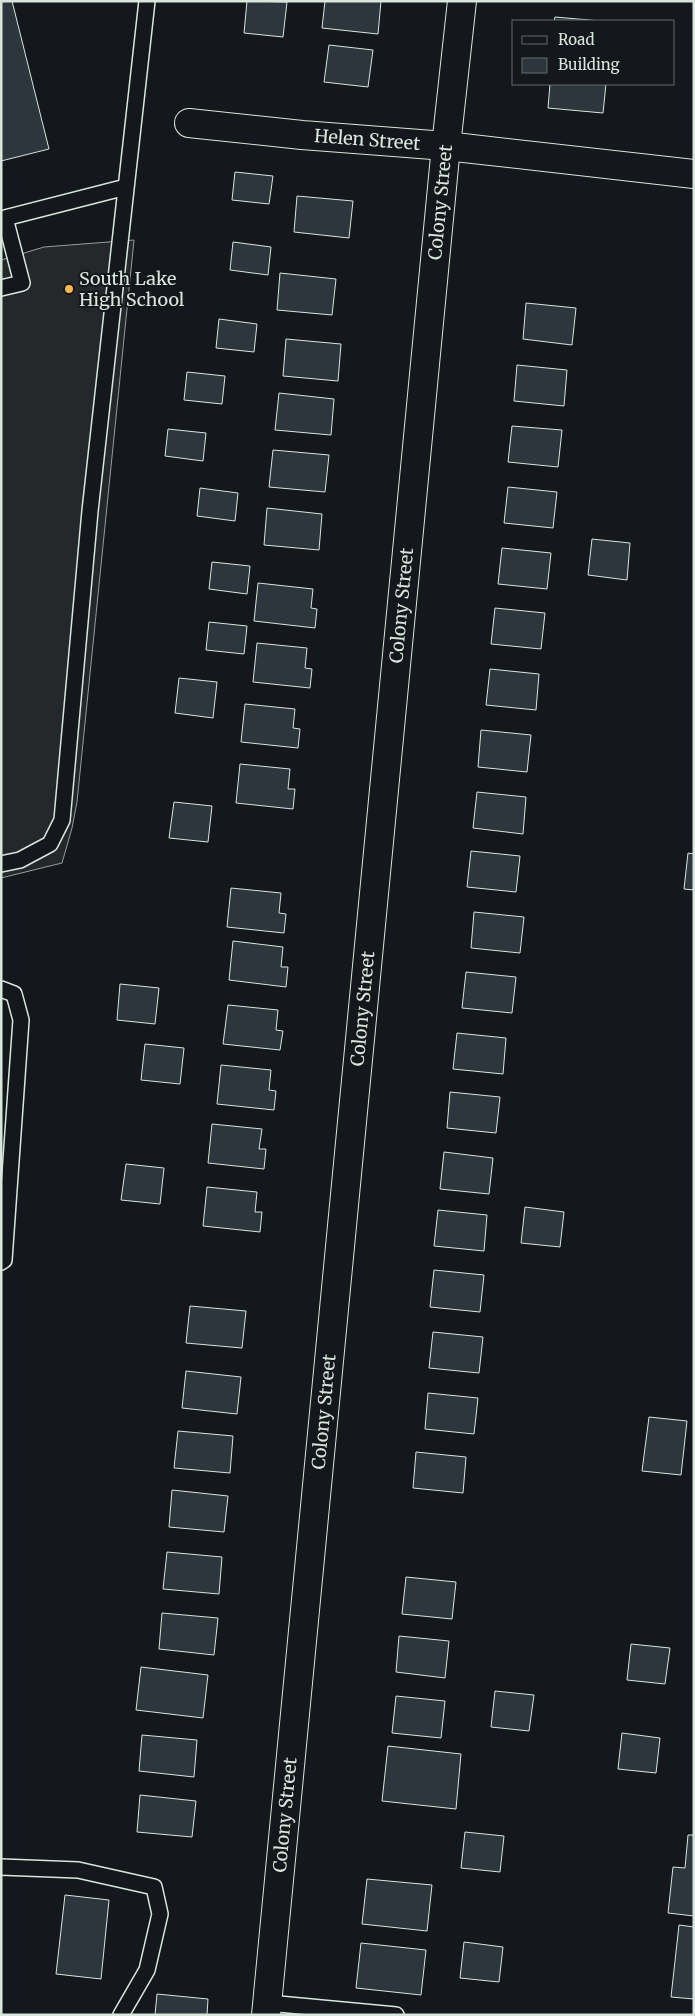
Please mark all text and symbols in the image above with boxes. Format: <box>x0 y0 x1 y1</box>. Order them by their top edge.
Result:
legend <box>512 20 675 85</box>
text: Road <box>558 30 594 49</box>
text: Building <box>558 55 620 74</box>
street label: Helen Street <box>313 124 421 155</box>
street label: Colony Street <box>423 144 457 261</box>
place label: South Lake High School <box>79 267 185 311</box>
marker: South Lake High School <box>63 283 75 295</box>
street label: Colony Street <box>384 547 418 664</box>
street label: Colony Street <box>345 950 379 1067</box>
street label: Colony Street <box>307 1353 341 1470</box>
street label: Colony Street <box>268 1756 302 1874</box>

